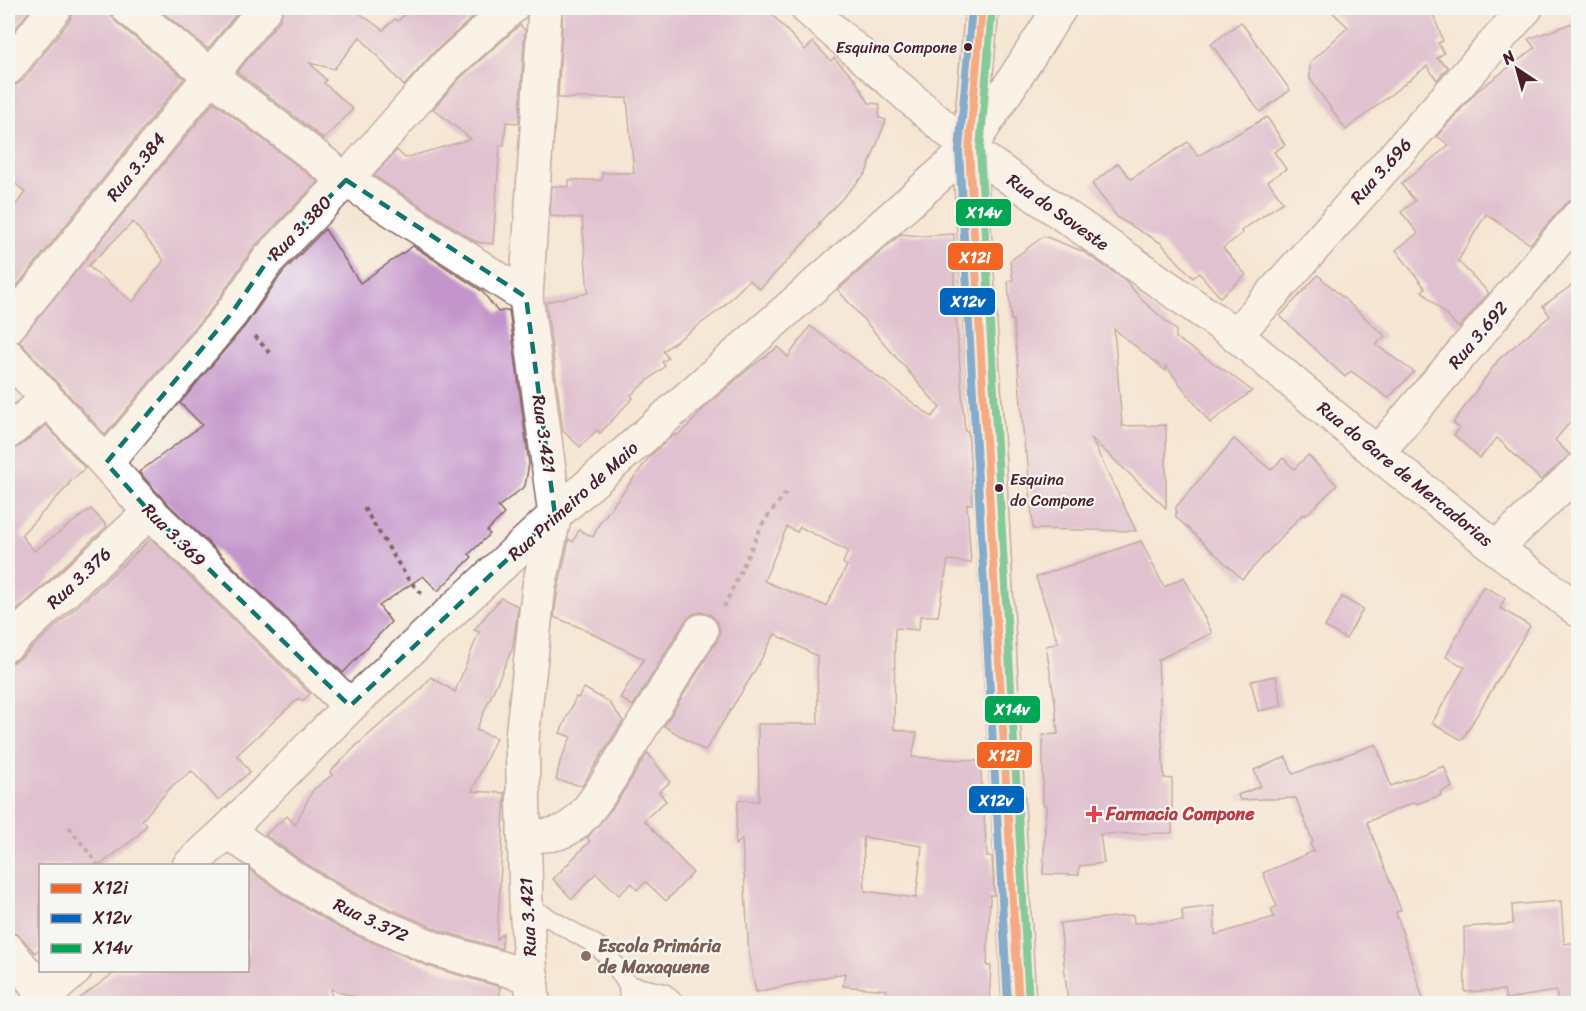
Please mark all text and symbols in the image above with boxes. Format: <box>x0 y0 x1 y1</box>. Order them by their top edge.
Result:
place label: Esquina Compone <box>836 33 957 62</box>
north arrow <box>1487 39 1547 99</box>
marker: Esquina Compone <box>962 41 974 53</box>
text: N <box>1495 42 1522 73</box>
street label: Rua 3.384 <box>98 125 174 209</box>
street label: Rua 3.696 <box>1342 130 1420 212</box>
street label: Rua do Soveste <box>1000 165 1116 260</box>
street label: Rua 3.380 <box>260 187 340 269</box>
line badge: X14v <box>955 198 1012 227</box>
text: X14v <box>966 198 1003 227</box>
line badge: X12i <box>947 242 1004 271</box>
text: X12i <box>958 243 992 272</box>
line badge: X12v <box>939 287 996 316</box>
text: X12v <box>950 287 987 316</box>
street label: Rua 3.692 <box>1440 294 1516 376</box>
street label: Rua 3.421 <box>523 393 565 476</box>
street label: Rua do Gare de Mercadorias <box>1310 393 1501 556</box>
street label: Rua Primeiro de Maio <box>500 433 646 569</box>
place label: Esquina do Compone <box>1010 465 1094 515</box>
marker: Esquina do Compone <box>993 482 1005 494</box>
street label: Rua 3.369 <box>134 495 214 575</box>
street label: Rua 3.376 <box>39 539 119 617</box>
line badge: X14v <box>984 695 1041 724</box>
text: X14v <box>994 695 1031 724</box>
line badge: X12i <box>976 741 1033 769</box>
text: X12i <box>987 741 1021 770</box>
line badge: X12v <box>968 785 1025 814</box>
text: X12v <box>978 786 1015 815</box>
place label: Farmacia Compone <box>1105 798 1255 830</box>
marker: Farmacia Compone <box>1087 807 1101 821</box>
legend <box>39 864 249 972</box>
text: X12i <box>92 872 129 904</box>
street label: Rua 3.421 <box>510 876 546 957</box>
street label: Rua 3.372 <box>328 889 414 951</box>
text: X12v <box>92 902 133 934</box>
place label: Escola Primária de Maxaquene <box>598 930 722 983</box>
text: X14v <box>92 932 134 964</box>
marker: Escola Primária de Maxaquene <box>579 949 593 963</box>

